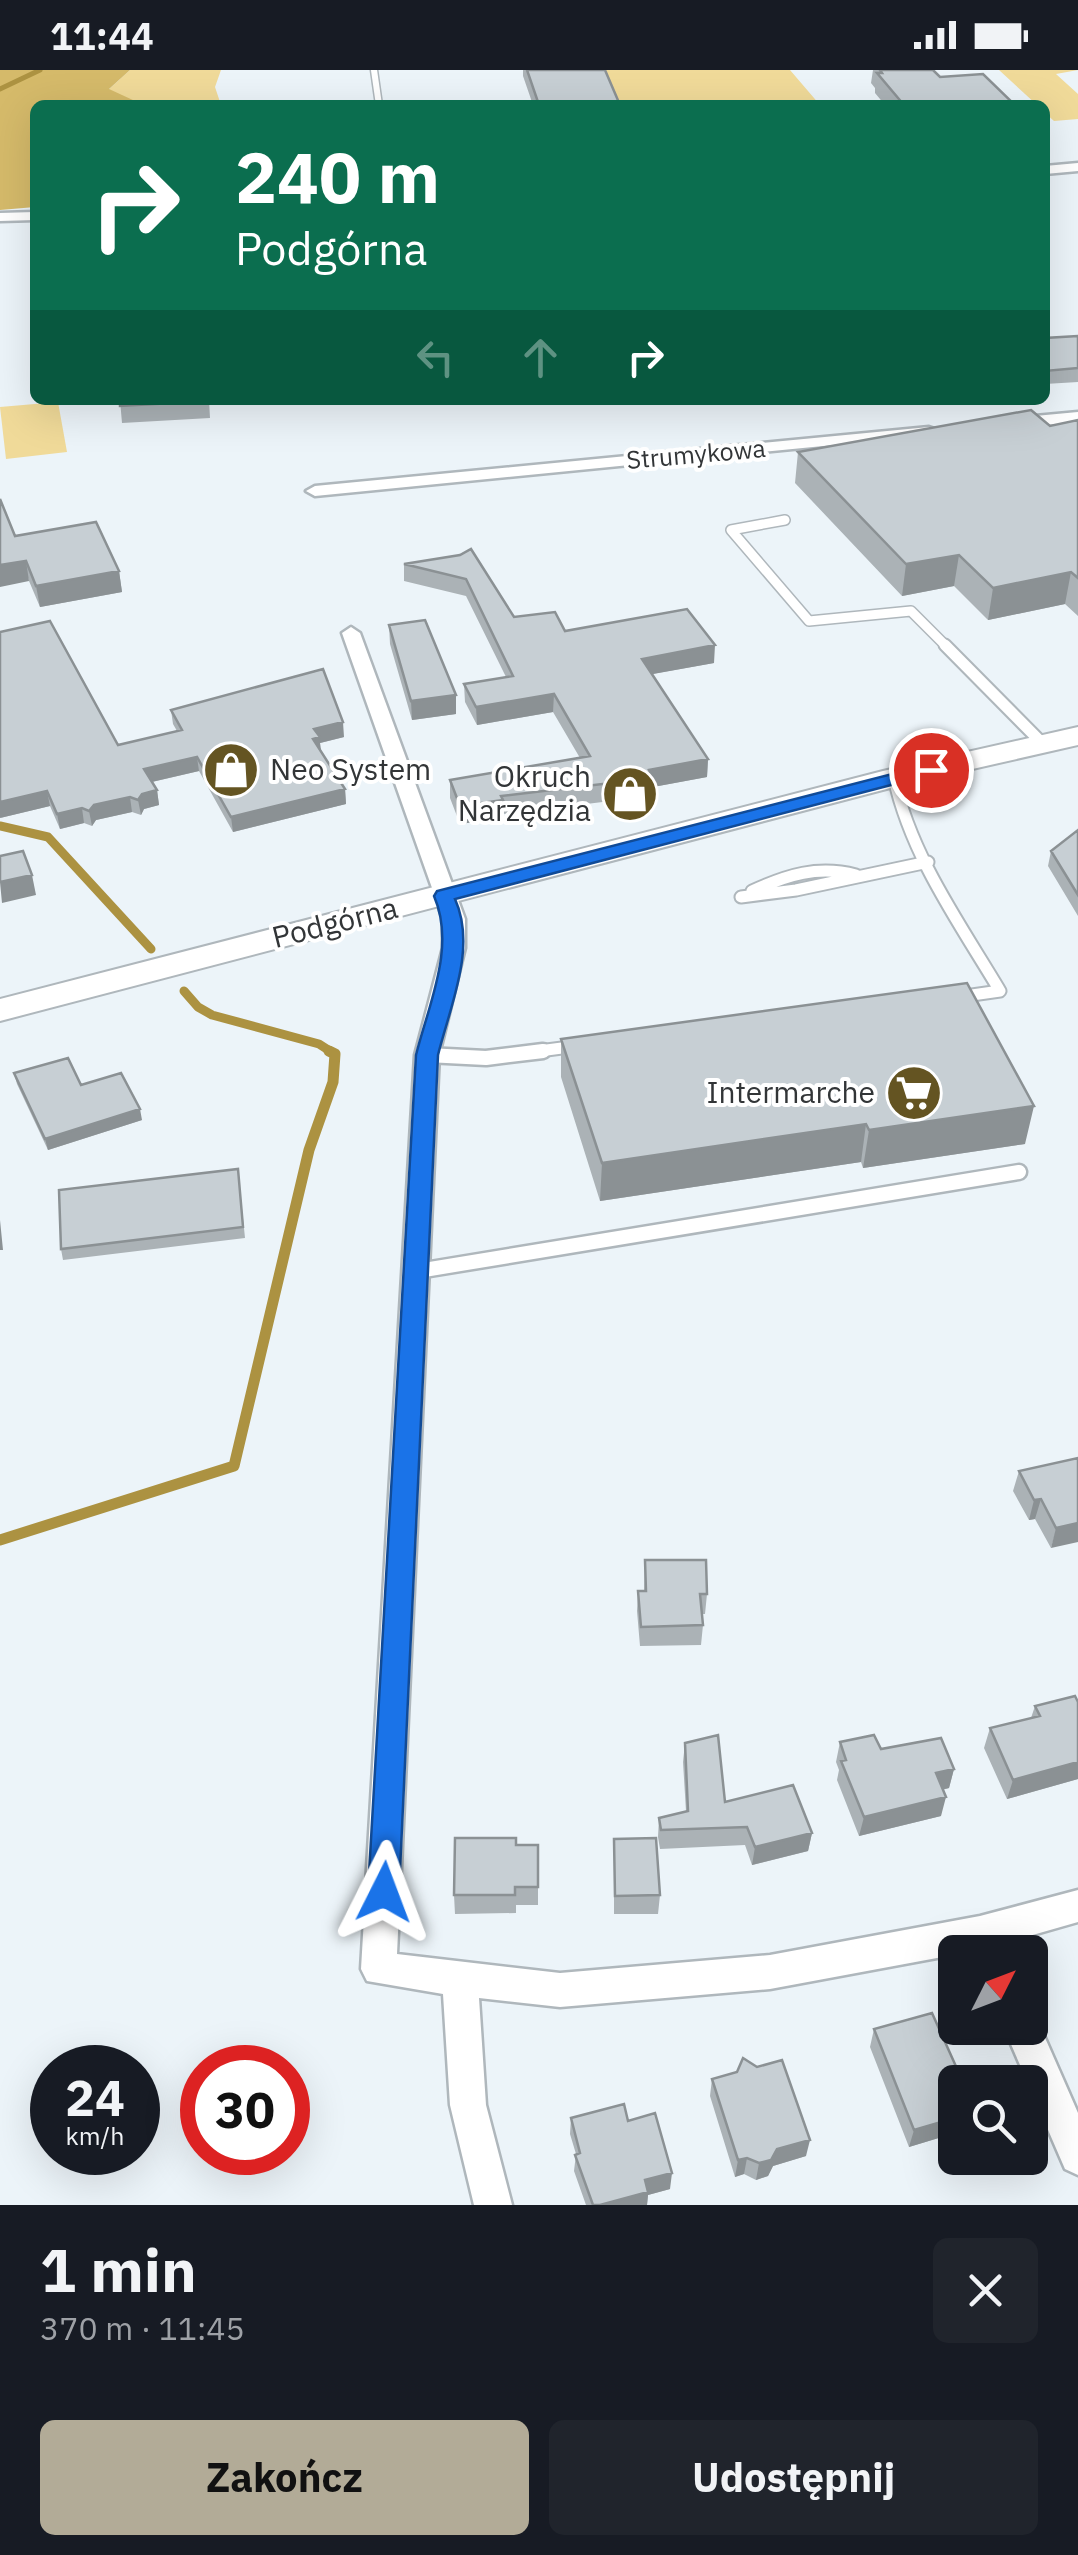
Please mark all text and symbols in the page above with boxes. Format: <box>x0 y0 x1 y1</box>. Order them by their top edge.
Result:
text: 11:44 <box>50 11 154 60</box>
text: 240 m <box>235 131 440 222</box>
icon: right <box>70 140 200 270</box>
text: Podgórna <box>235 219 427 277</box>
icon: left <box>408 330 463 385</box>
icon: ahead <box>513 330 568 385</box>
icon: right <box>618 330 673 385</box>
street label: Strumykowa <box>625 431 767 476</box>
pin <box>889 728 974 813</box>
shop icon: Neo System <box>201 740 261 800</box>
icon: arrive <box>904 743 959 798</box>
place label: Neo System <box>270 749 431 788</box>
place label: Okruch Narzędzia <box>458 756 591 829</box>
shop icon: Okruch Narzędzia <box>600 764 660 824</box>
street label: Podgórna <box>268 887 402 956</box>
supermarket icon: Intermarche <box>884 1063 944 1123</box>
place label: Intermarche <box>706 1072 875 1111</box>
position arrow <box>332 1840 436 1944</box>
north arrow <box>938 1935 1048 2045</box>
map controls <box>938 1935 1048 2175</box>
speed limit sign: 30 <box>180 2045 310 2175</box>
text: 24 <box>65 2065 125 2130</box>
button: search <box>938 2065 1048 2175</box>
text: km/h <box>66 2119 124 2152</box>
text: 1 min <box>40 2230 197 2309</box>
button: close <box>933 2238 1038 2343</box>
text: 370 m · 11:45 <box>40 2307 245 2349</box>
button: Zakończ <box>40 2420 529 2535</box>
button: Udostępnij <box>549 2420 1038 2535</box>

